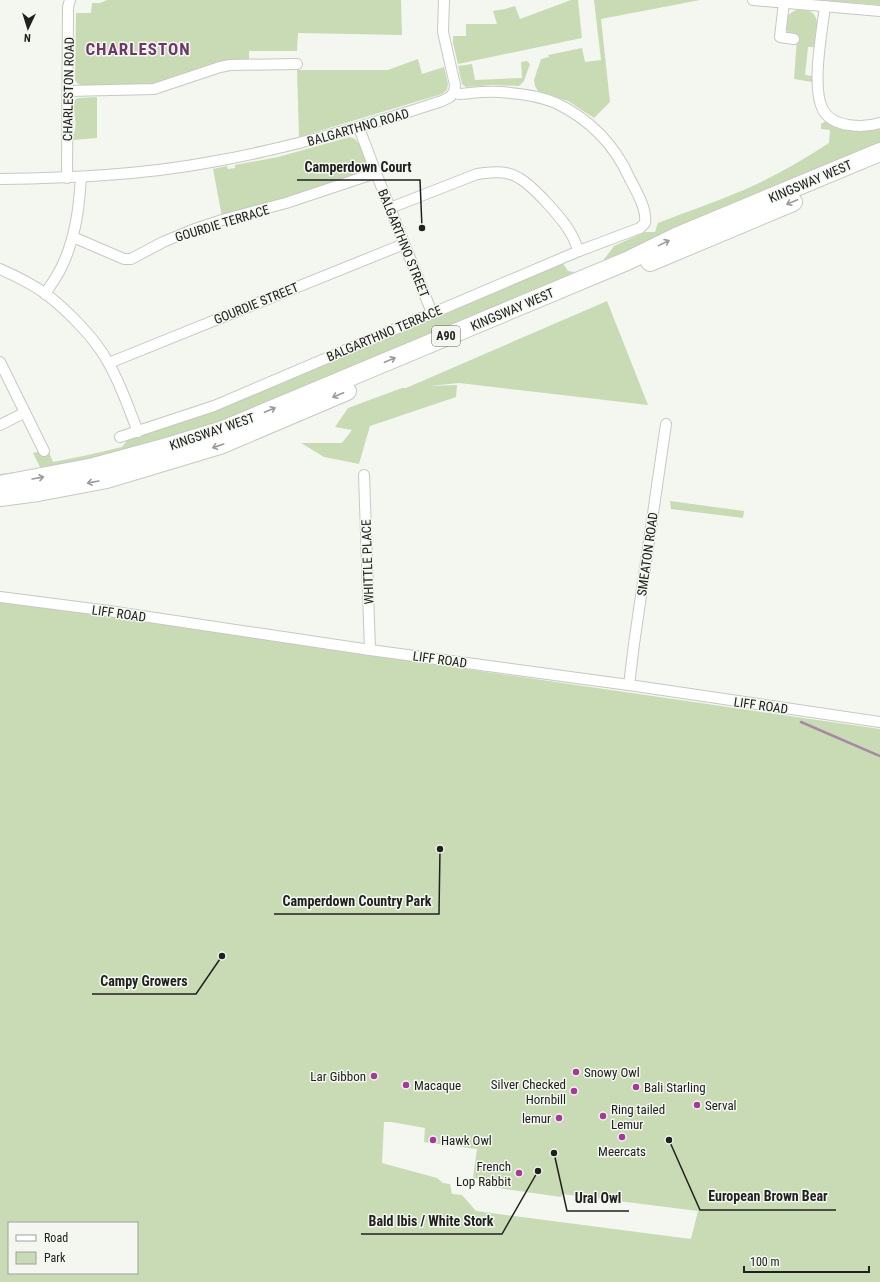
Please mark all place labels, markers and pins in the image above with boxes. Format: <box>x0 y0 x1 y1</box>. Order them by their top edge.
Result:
callout: Camperdown Court <box>297 154 420 180</box>
callout: Camperdown Country Park <box>274 888 439 914</box>
callout: Campy Growers <box>92 968 196 994</box>
place label: Snowy Owl <box>584 1065 640 1080</box>
marker: Snowy Owl <box>571 1067 581 1077</box>
place label: Lar Gibbon <box>310 1069 366 1084</box>
marker: Lar Gibbon <box>369 1071 379 1081</box>
place label: Silver Checked Hornbill <box>491 1077 566 1107</box>
place label: Macaque <box>414 1078 461 1093</box>
marker: Macaque <box>401 1080 411 1090</box>
place label: Bali Starling <box>644 1080 706 1095</box>
marker: Bali Starling <box>631 1082 641 1092</box>
marker: Silver Checked Hornbill <box>569 1086 579 1096</box>
place label: Serval <box>705 1098 737 1113</box>
marker: Serval <box>692 1100 702 1110</box>
place label: Ring tailed Lemur <box>611 1102 665 1132</box>
place label: lemur <box>522 1111 551 1126</box>
marker: Ring tailed Lemur <box>598 1111 608 1121</box>
marker: lemur <box>554 1113 564 1123</box>
marker: Meercats <box>617 1132 627 1142</box>
place label: Hawk Owl <box>441 1133 492 1148</box>
marker: Hawk Owl <box>428 1135 438 1145</box>
place label: Meercats <box>598 1144 646 1159</box>
place label: French Lop Rabbit <box>456 1159 511 1189</box>
marker: French Lop Rabbit <box>514 1168 524 1178</box>
callout: European Brown Bear <box>700 1184 836 1210</box>
callout: Ural Owl <box>567 1185 629 1211</box>
callout: Bald Ibis / White Stork <box>361 1208 502 1234</box>

